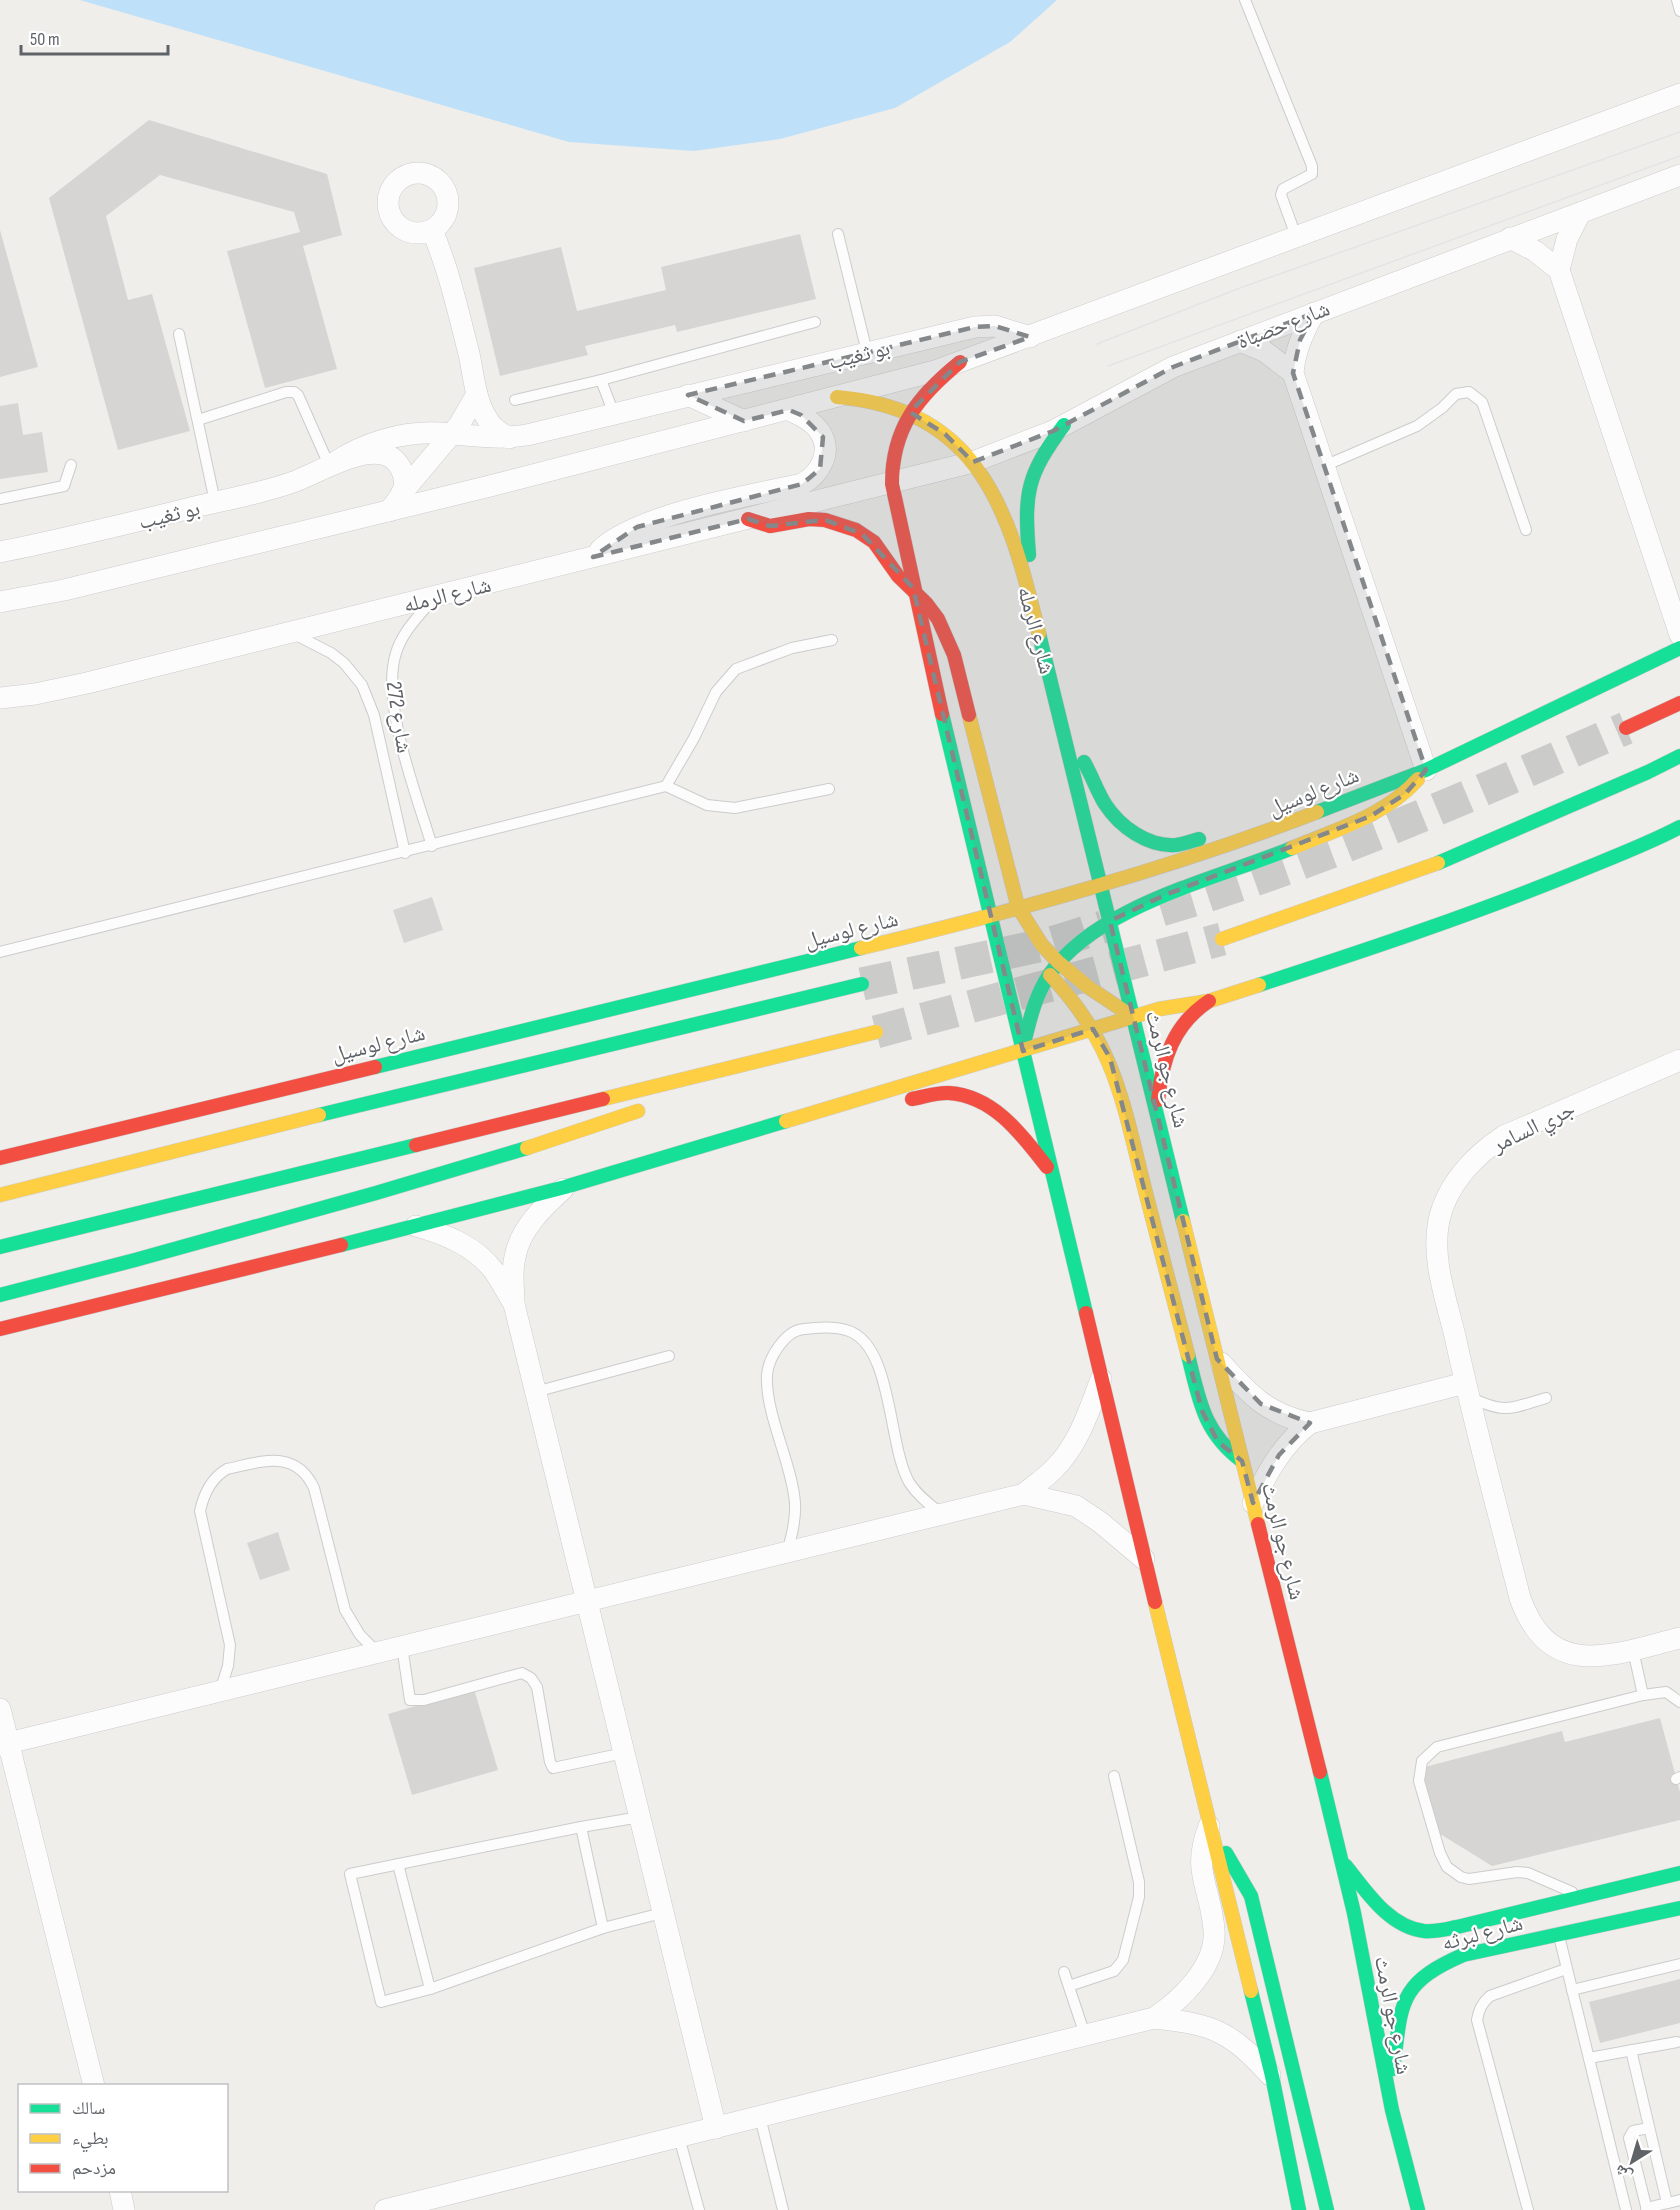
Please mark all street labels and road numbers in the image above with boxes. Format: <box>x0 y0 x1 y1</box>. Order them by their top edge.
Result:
street label: شارع حصباة <box>1233 295 1334 355</box>
street label: بو ثغيب <box>826 335 893 376</box>
street label: بو ثغيب <box>136 495 203 536</box>
street label: شارع الرمله <box>401 572 494 619</box>
street label: شارع الرمله <box>1011 584 1060 677</box>
street label: شارع 272 <box>380 679 418 755</box>
street label: شارع لوسيل <box>1264 762 1363 823</box>
street label: شارع لوسيل <box>802 906 901 955</box>
street label: شارع جو الرمث <box>1139 1008 1194 1131</box>
street label: شارع لوسيل <box>329 1020 428 1069</box>
street label: جري السامر <box>1487 1096 1581 1162</box>
street label: شارع جو الرمث <box>1255 1480 1310 1603</box>
street label: شارع لبرثه <box>1439 1910 1526 1957</box>
street label: شارع جو الرمث <box>1368 1954 1417 2077</box>

